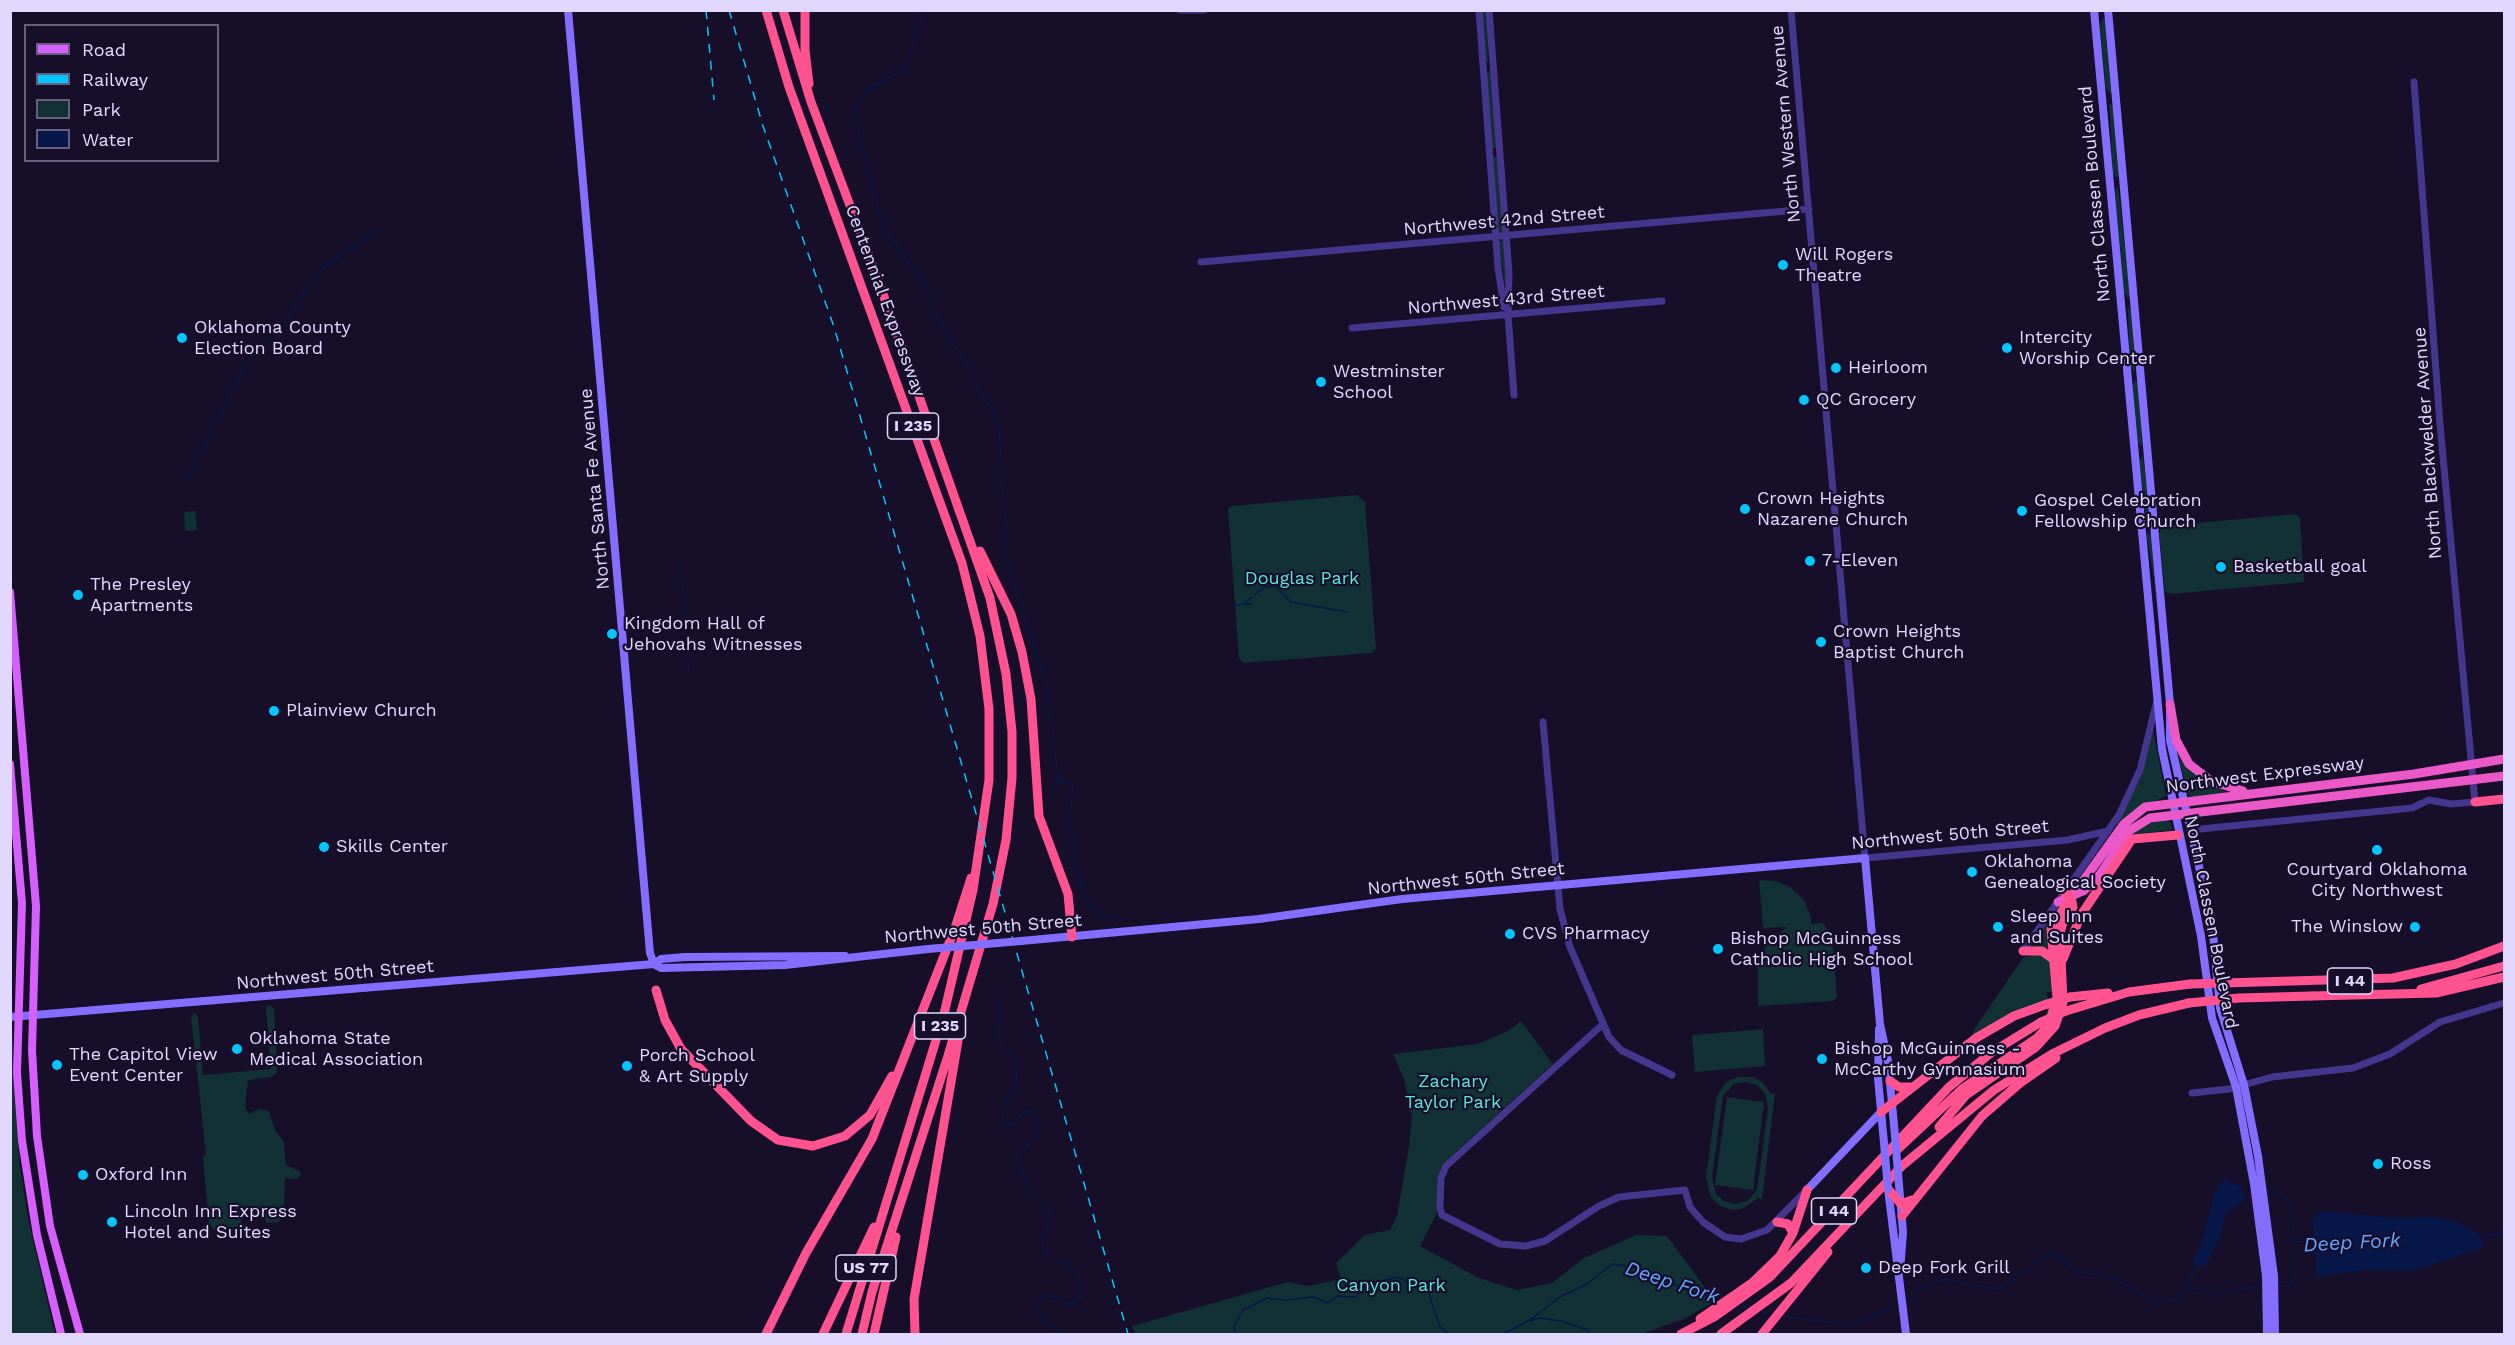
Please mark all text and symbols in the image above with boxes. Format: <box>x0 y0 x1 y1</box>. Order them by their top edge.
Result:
legend <box>24 24 219 162</box>
street label: North Western Avenue <box>1767 24 1805 224</box>
text: Road <box>82 39 126 60</box>
text: Railway <box>82 69 148 90</box>
street label: North Classen Boulevard <box>2075 85 2115 303</box>
text: Park <box>82 99 121 120</box>
text: Water <box>82 129 134 150</box>
street label: Northwest 42nd Street <box>1403 201 1605 241</box>
street label: Centennial Expressway <box>840 202 930 400</box>
place label: Will Rogers Theatre <box>1795 244 1893 286</box>
marker: Will Rogers Theatre <box>1776 258 1790 272</box>
street label: Northwest 43rd Street <box>1407 281 1605 319</box>
place label: Oklahoma County Election Board <box>194 317 351 360</box>
street label: North Blackwelder Avenue <box>2409 326 2447 560</box>
place label: Intercity Worship Center <box>2019 327 2155 370</box>
marker: Oklahoma County Election Board <box>175 331 189 345</box>
marker: Intercity Worship Center <box>2000 341 2014 355</box>
place label: Heirloom <box>1848 357 1928 379</box>
place label: Westminster School <box>1333 361 1445 404</box>
marker: Heirloom <box>1829 361 1843 375</box>
marker: Westminster School <box>1314 375 1328 389</box>
street label: North Santa Fe Avenue <box>575 387 615 591</box>
place label: QC Grocery <box>1816 389 1916 411</box>
marker: QC Grocery <box>1797 393 1811 407</box>
road number: I 235 <box>888 413 938 439</box>
place label: Crown Heights Nazarene Church <box>1757 488 1908 530</box>
place label: Gospel Celebration Fellowship Church <box>2034 490 2202 532</box>
marker: Crown Heights Nazarene Church <box>1738 502 1752 516</box>
marker: Gospel Celebration Fellowship Church <box>2015 504 2029 518</box>
place label: 7-Eleven <box>1822 550 1898 572</box>
marker: 7-Eleven <box>1803 554 1817 568</box>
place label: Basketball goal <box>2233 556 2367 578</box>
marker: Basketball goal <box>2214 560 2228 574</box>
park label: Douglas Park <box>1245 568 1359 590</box>
place label: The Presley Apartments <box>90 574 193 616</box>
marker: The Presley Apartments <box>71 588 85 602</box>
place label: Kingdom Hall of Jehovahs Witnesses <box>624 613 802 656</box>
place label: Crown Heights Baptist Church <box>1833 621 1964 664</box>
marker: Kingdom Hall of Jehovahs Witnesses <box>605 627 619 641</box>
marker: Crown Heights Baptist Church <box>1814 635 1828 649</box>
place label: Plainview Church <box>286 700 437 722</box>
marker: Plainview Church <box>267 704 281 718</box>
street label: Northwest Expressway <box>2165 752 2365 798</box>
street label: North Classen Boulevard <box>2180 813 2242 1031</box>
street label: Northwest 50th Street <box>1850 816 2050 854</box>
place label: Skills Center <box>336 836 448 858</box>
marker: Skills Center <box>317 840 331 854</box>
marker: Courtyard Oklahoma City Northwest <box>2370 843 2384 857</box>
place label: Oklahoma Genealogical Society <box>1984 851 2166 894</box>
street label: Northwest 50th Street <box>1366 858 1566 900</box>
place label: Courtyard Oklahoma City Northwest <box>2287 859 2467 902</box>
marker: Oklahoma Genealogical Society <box>1965 865 1979 879</box>
place label: Sleep Inn and Suites <box>2010 906 2104 948</box>
street label: Northwest 50th Street <box>883 910 1083 948</box>
place label: The Winslow <box>2291 916 2403 938</box>
marker: Sleep Inn and Suites <box>1991 920 2005 934</box>
marker: The Winslow <box>2408 920 2422 934</box>
place label: CVS Pharmacy <box>1522 923 1649 945</box>
marker: CVS Pharmacy <box>1503 927 1517 941</box>
place label: Bishop McGuinness Catholic High School <box>1730 928 1913 970</box>
marker: Bishop McGuinness Catholic High School <box>1711 942 1725 956</box>
street label: Northwest 50th Street <box>235 956 435 994</box>
road number: I 44 <box>2328 968 2372 994</box>
road number: I 235 <box>914 1013 966 1039</box>
place label: Oklahoma State Medical Association <box>249 1028 423 1070</box>
place label: Bishop McGuinness - McCarthy Gymnasium <box>1834 1038 2026 1080</box>
marker: Oklahoma State Medical Association <box>230 1042 244 1056</box>
place label: The Capitol View Event Center <box>69 1044 217 1086</box>
place label: Porch School & Art Supply <box>639 1045 755 1088</box>
marker: Bishop McGuinness - McCarthy Gymnasium <box>1815 1052 1829 1066</box>
marker: The Capitol View Event Center <box>50 1058 64 1072</box>
marker: Porch School & Art Supply <box>620 1059 634 1073</box>
park label: Zachary Taylor Park <box>1405 1071 1501 1114</box>
place label: Ross <box>2390 1153 2431 1175</box>
marker: Ross <box>2371 1157 2385 1171</box>
place label: Oxford Inn <box>95 1164 187 1186</box>
marker: Oxford Inn <box>76 1168 90 1182</box>
road number: I 44 <box>1812 1198 1856 1224</box>
place label: Lincoln Inn Express Hotel and Suites <box>124 1201 297 1244</box>
marker: Lincoln Inn Express Hotel and Suites <box>105 1215 119 1229</box>
water label: Deep Fork <box>2303 1228 2401 1258</box>
road number: US 77 <box>836 1255 896 1281</box>
water label: Deep Fork <box>1622 1257 1722 1309</box>
place label: Deep Fork Grill <box>1878 1257 2010 1279</box>
marker: Deep Fork Grill <box>1859 1261 1873 1275</box>
park label: Canyon Park <box>1336 1275 1446 1297</box>

